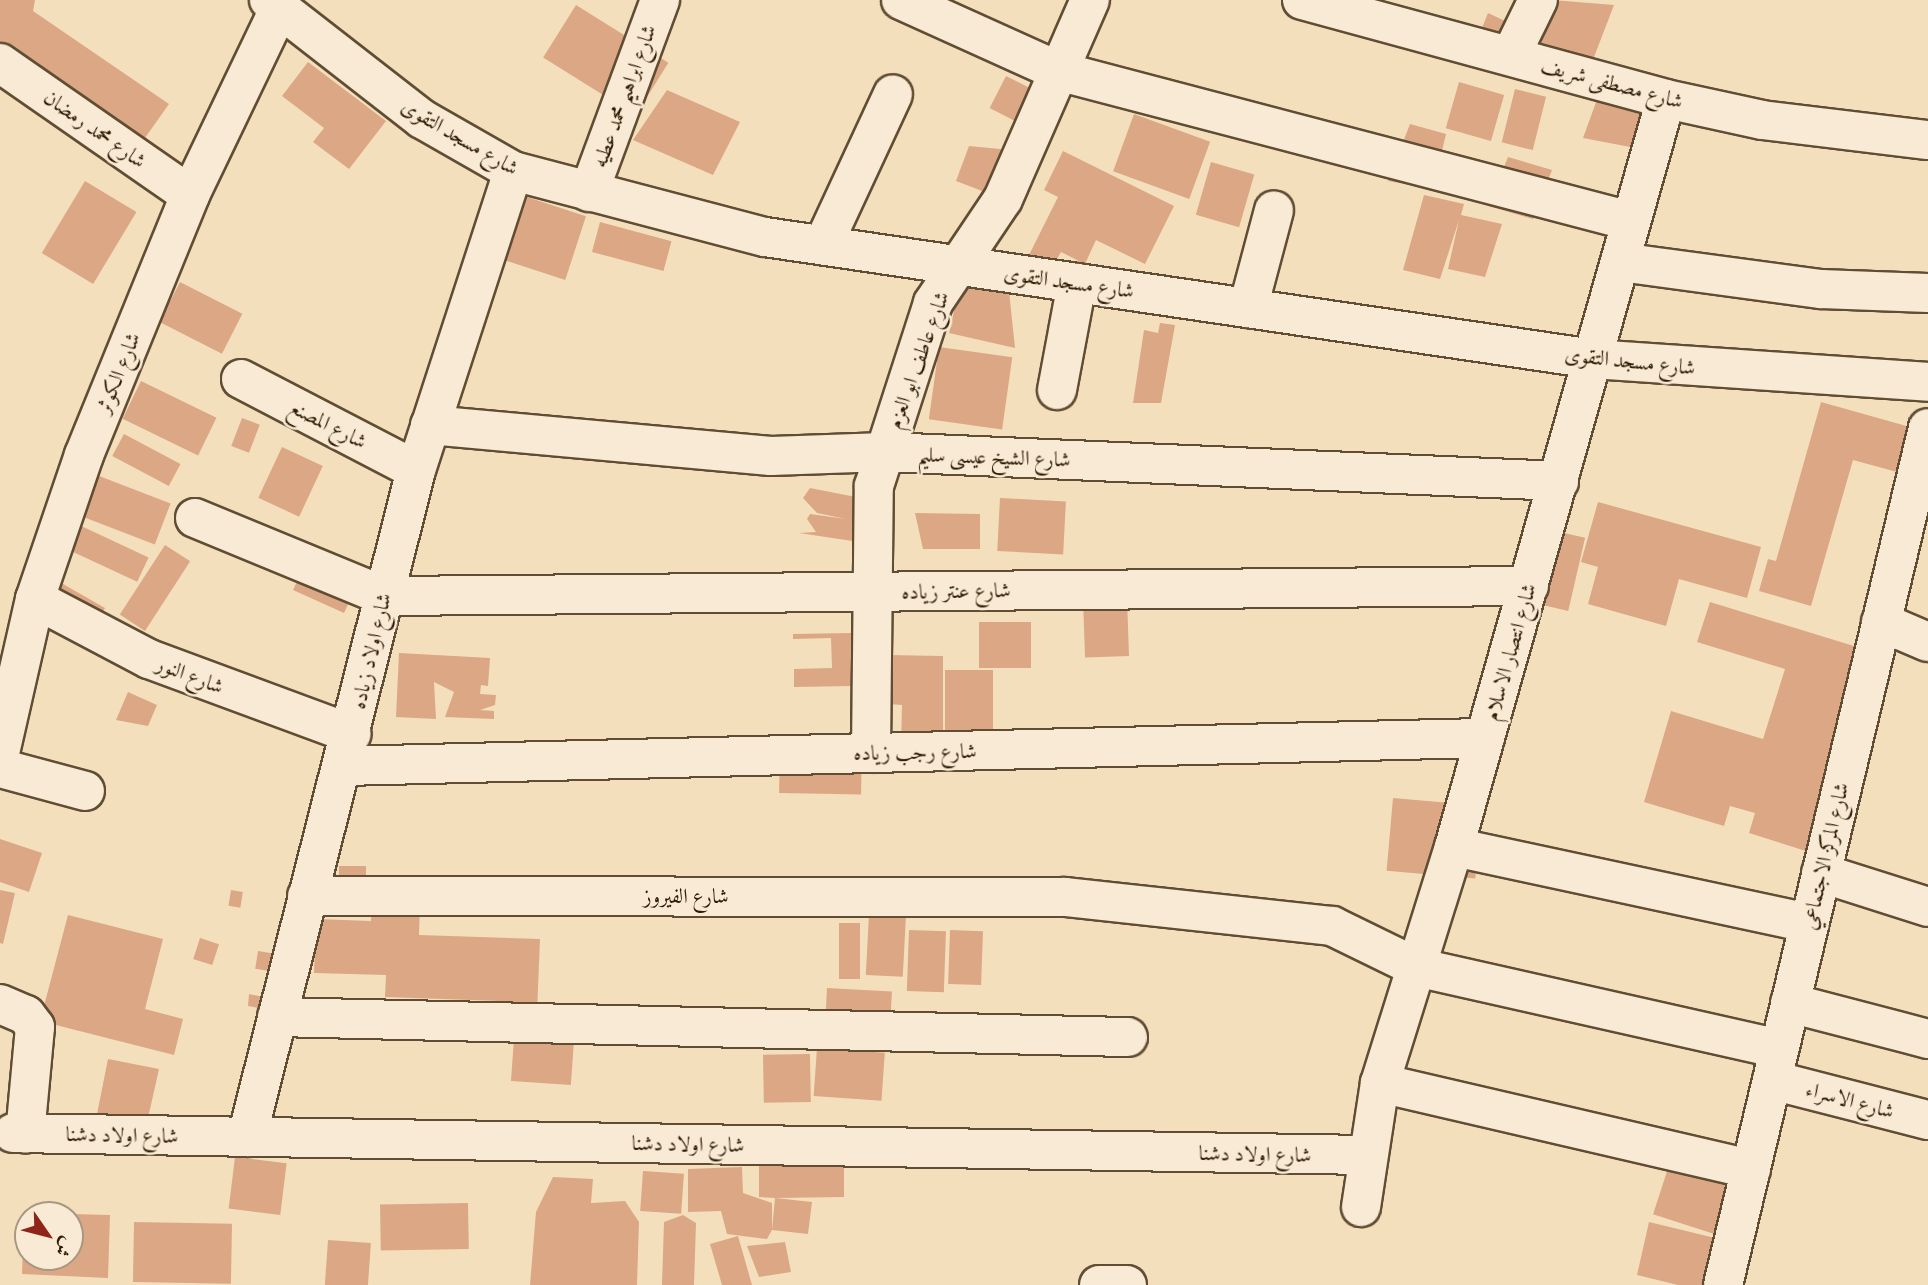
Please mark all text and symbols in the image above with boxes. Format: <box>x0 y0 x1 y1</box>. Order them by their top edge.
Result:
street label: شارع ابراهيم محمد عطيه <box>586 21 662 171</box>
street label: شارع مصطفى شريف <box>1538 52 1686 114</box>
street label: شارع محمد رمضان <box>39 84 151 174</box>
street label: شارع مسجد التقوى <box>397 93 523 181</box>
street label: شارع مسجد التقوى <box>1002 260 1136 304</box>
street label: شارع عاطف ابو العزم <box>881 288 955 432</box>
street label: شارع الكوثر <box>90 329 146 417</box>
street label: شارع مسجد التقوى <box>1563 342 1697 380</box>
street label: شارع المصنع <box>285 394 371 454</box>
street label: شارع الشيخ عيسى سليم <box>917 442 1071 472</box>
street label: شارع عنتر زياده <box>901 577 1011 605</box>
street label: شارع انتصار الاسلام <box>1478 580 1542 724</box>
street label: شارع اولاد زياده <box>345 591 397 711</box>
street label: شارع النور <box>153 651 227 699</box>
street label: شارع رجب زياده <box>853 738 977 766</box>
street label: شارع المركز الاجتماعي <box>1796 780 1854 932</box>
street label: شارع الفيروز <box>643 883 729 909</box>
street label: شارع الاسراء <box>1803 1076 1897 1124</box>
street label: شارع اولاد دشنا <box>65 1121 179 1149</box>
street label: شارع اولاد دشنا <box>631 1130 745 1158</box>
street label: شارع اولاد دشنا <box>1198 1140 1312 1168</box>
north arrow <box>14 1201 84 1271</box>
text: ش <box>50 1233 80 1261</box>

